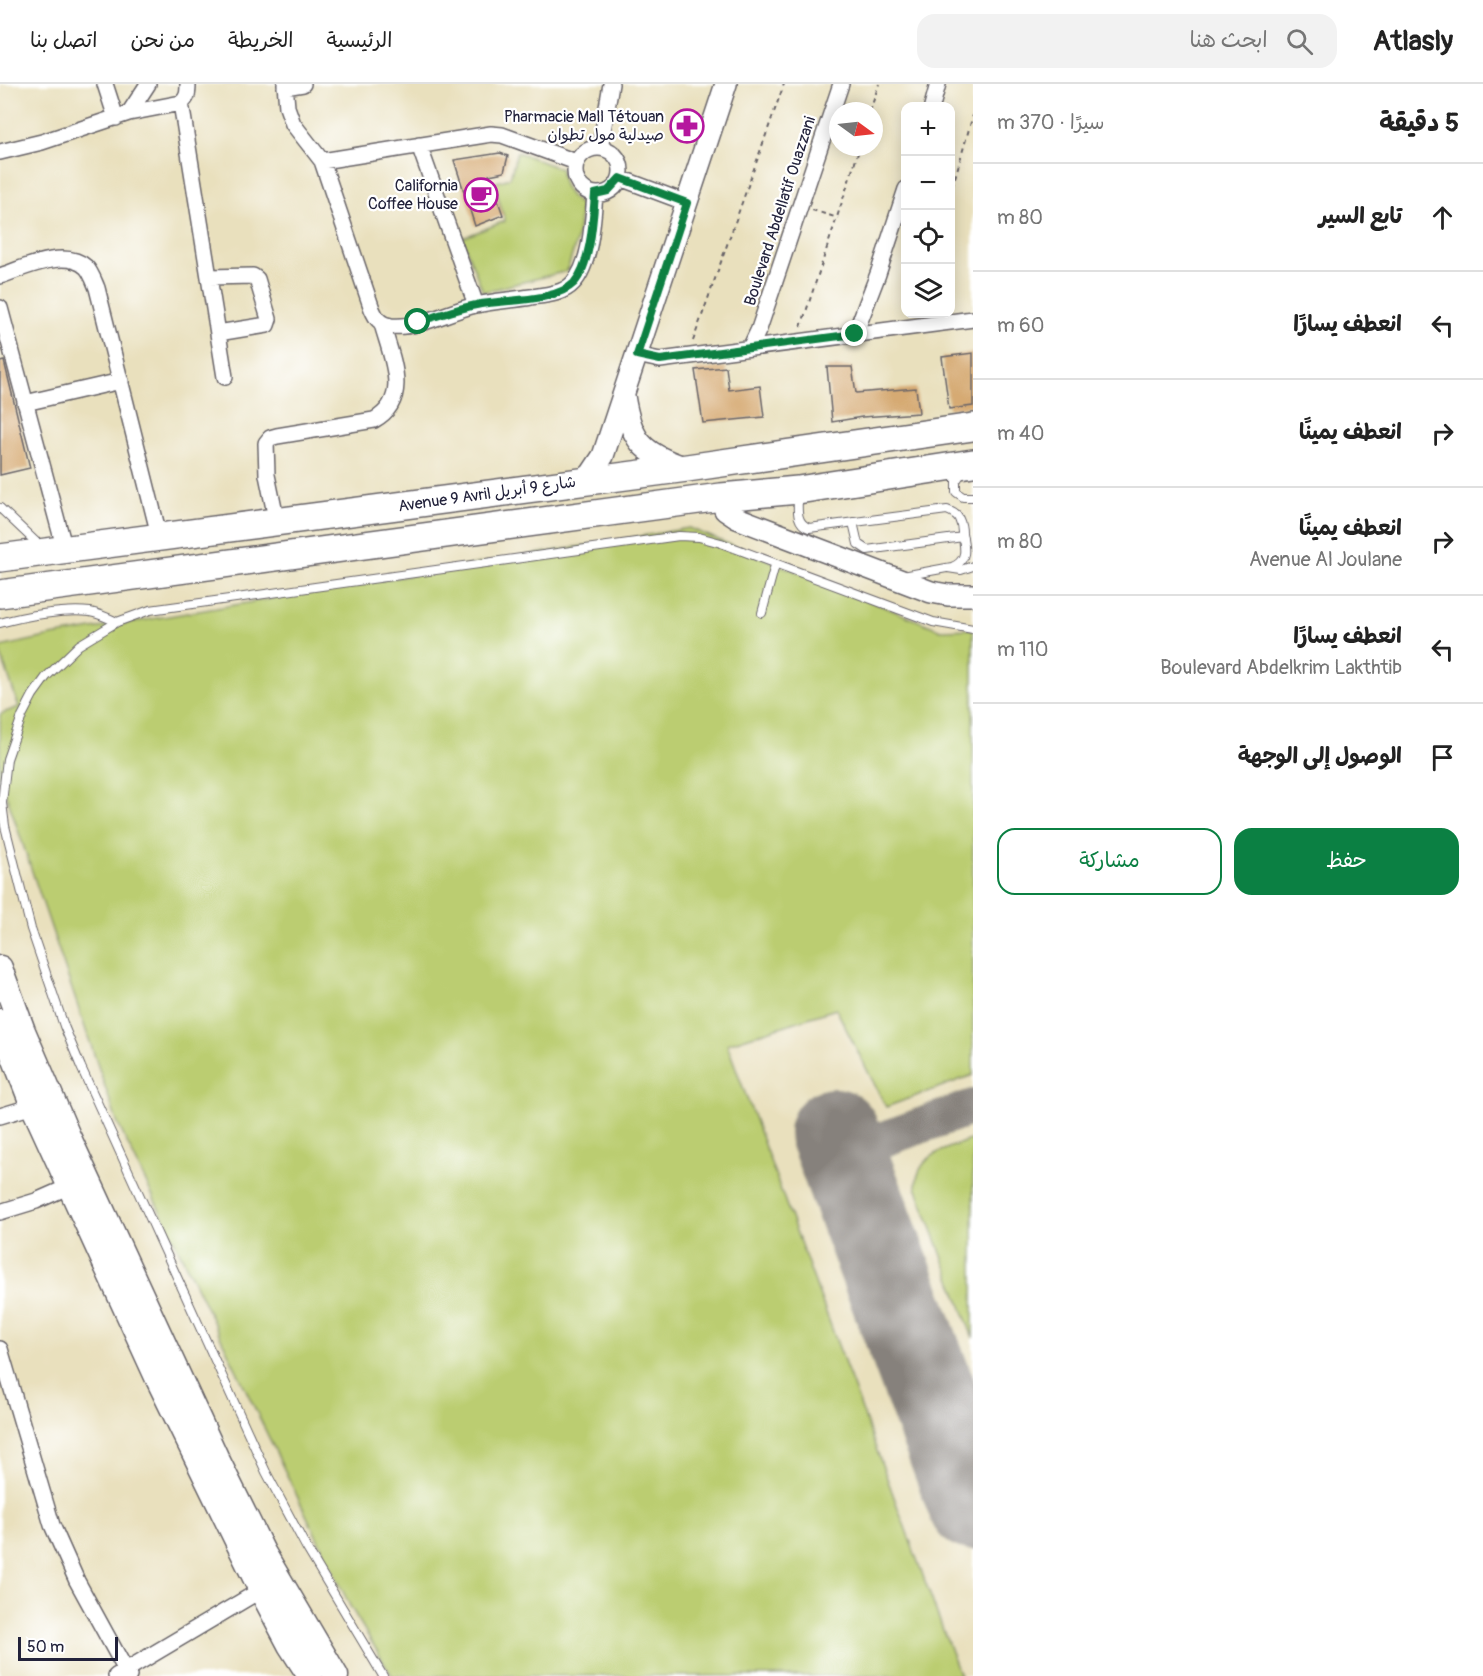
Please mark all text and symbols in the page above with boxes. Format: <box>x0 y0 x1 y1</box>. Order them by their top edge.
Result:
search box <box>917 14 1337 68</box>
text: Atlasly <box>1373 24 1453 59</box>
icon: search <box>1283 25 1316 58</box>
text: ابحث هنا <box>1189 26 1268 54</box>
text: اتصل بنا <box>30 27 97 54</box>
text: من نحن <box>130 27 195 54</box>
text: الخريطة <box>228 27 293 54</box>
text: الرئيسية <box>326 27 392 54</box>
north arrow <box>829 102 883 156</box>
map controls <box>901 102 955 318</box>
button: + <box>901 102 955 156</box>
place label: Pharmacie Mall Tétouan صيدلية مول تطوان <box>504 107 664 145</box>
text: 5 دقيقة <box>1379 107 1459 139</box>
pharmacy icon: Pharmacie Mall Tétouan صيدلية مول تطوان <box>669 108 705 144</box>
text: سيرًا · 370 m <box>997 110 1104 135</box>
street label: Boulevard Abdellatif Ouazzani <box>740 114 820 308</box>
button: − <box>901 156 955 210</box>
place label: California Coffee House <box>368 176 458 214</box>
cafe icon: California Coffee House <box>463 177 499 213</box>
icon: ahead <box>1426 201 1459 234</box>
text: تابع السير <box>1319 202 1402 230</box>
text: 80 m <box>997 205 1043 230</box>
button: locate <box>901 210 955 264</box>
button: layers <box>901 264 955 318</box>
route start <box>404 308 430 334</box>
icon: left <box>1426 309 1459 342</box>
text: انعطف يسارًا <box>1293 310 1402 338</box>
text: 60 m <box>997 313 1044 338</box>
route end <box>841 320 867 346</box>
icon: right <box>1426 417 1459 450</box>
text: انعطف يمينًا <box>1299 418 1402 446</box>
text: 40 m <box>997 421 1044 446</box>
street label: Avenue 9 Avril شارع 9 أبريل <box>397 472 577 517</box>
text: انعطف يمينًا <box>1299 514 1402 542</box>
icon: right <box>1426 525 1459 558</box>
text: 80 m <box>997 529 1043 554</box>
text: Avenue Al Joulane <box>1249 547 1402 572</box>
text: انعطف يسارًا <box>1293 622 1402 650</box>
icon: left <box>1426 633 1459 666</box>
text: 110 m <box>997 637 1048 662</box>
text: Boulevard Abdelkrim Lakthtib <box>1160 655 1402 680</box>
icon: arrive <box>1426 741 1459 774</box>
text: الوصول إلى الوجهة <box>1238 742 1402 770</box>
button: مشاركة <box>997 828 1222 895</box>
button: حفظ <box>1234 828 1459 895</box>
scale bar <box>18 1634 118 1662</box>
text: 50 m <box>27 1637 64 1657</box>

